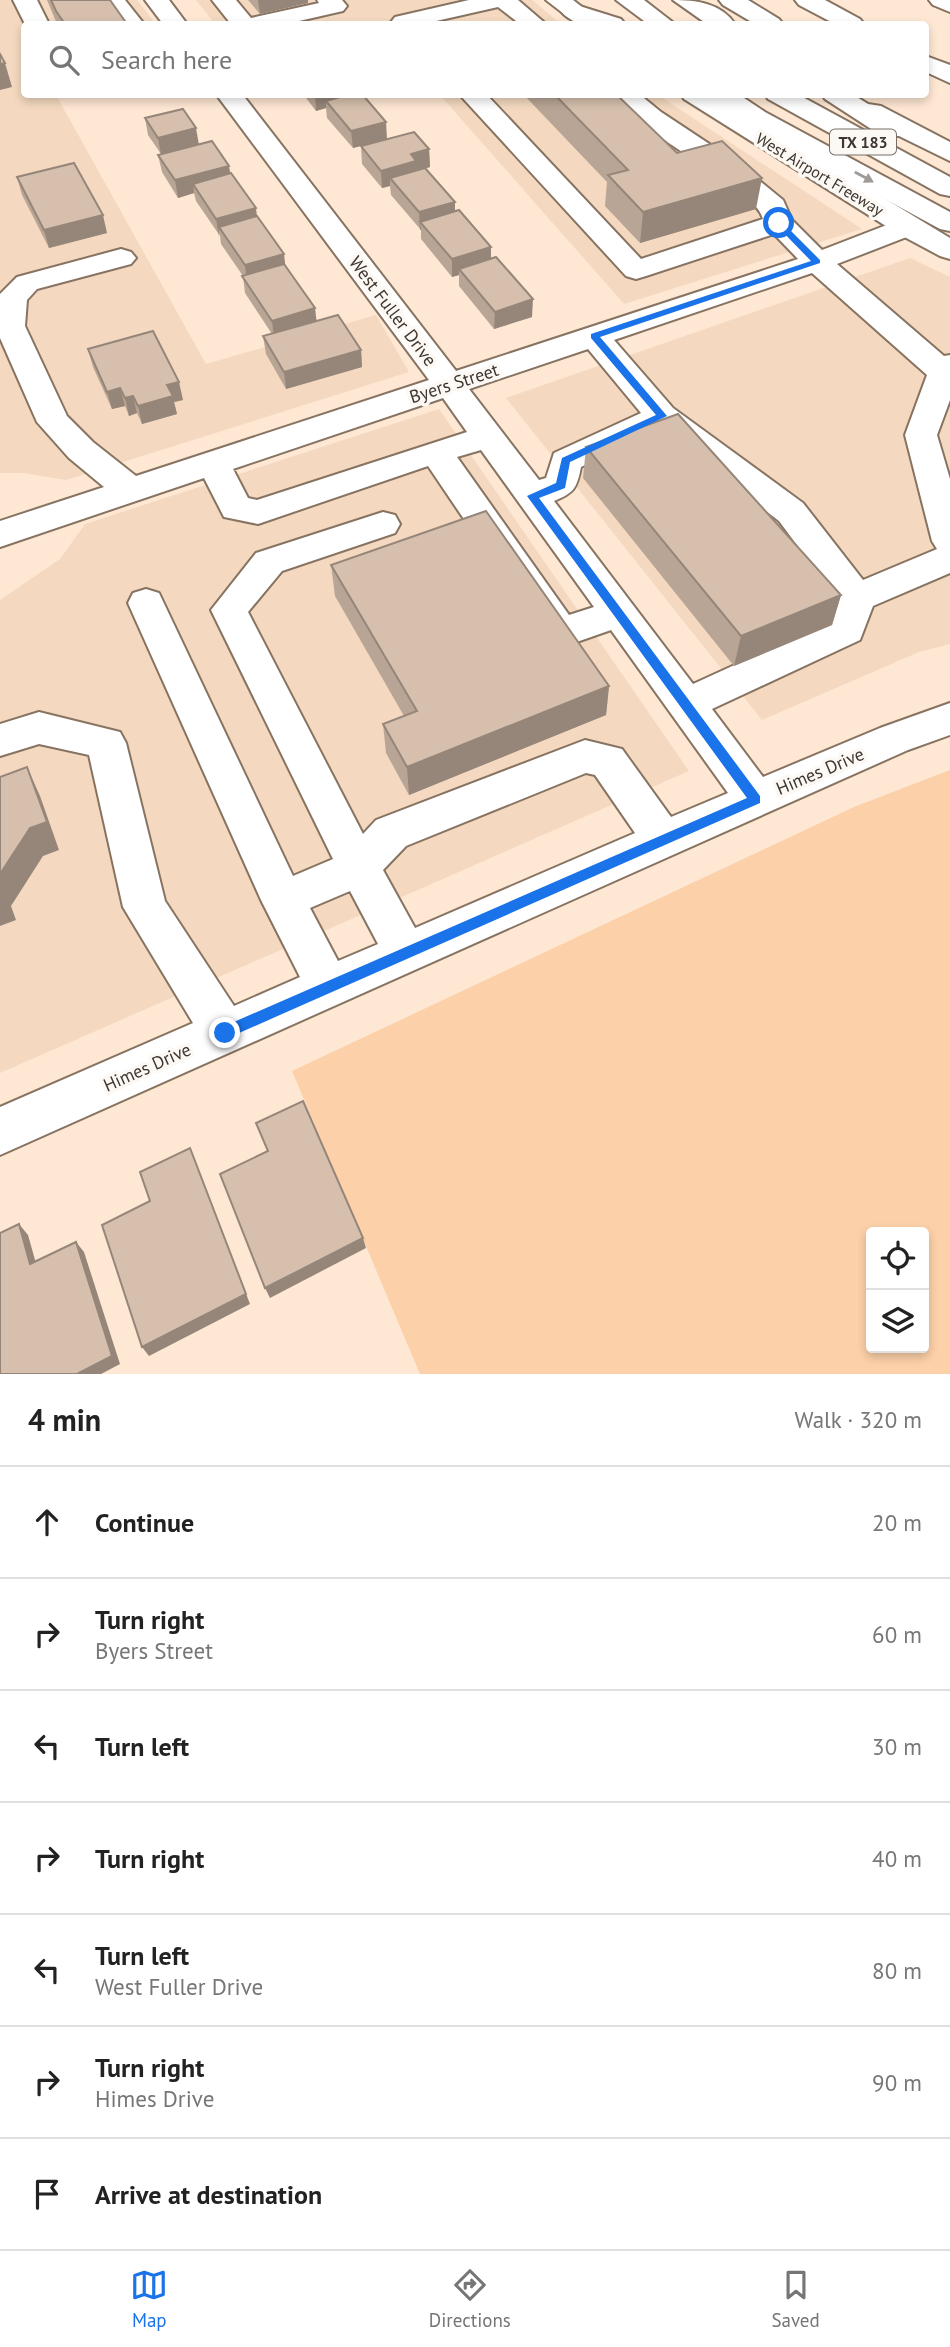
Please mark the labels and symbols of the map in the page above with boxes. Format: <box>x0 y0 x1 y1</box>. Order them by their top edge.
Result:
street label: West Airport Freeway <box>753 128 888 220</box>
road number: TX 183 <box>830 130 896 154</box>
one-way arrow <box>855 171 874 183</box>
route start <box>763 207 794 238</box>
street label: West Fuller Drive <box>344 251 442 371</box>
street label: Byers Street <box>407 358 501 408</box>
street label: Himes Drive <box>773 742 867 800</box>
route end <box>209 1017 240 1048</box>
street label: Himes Drive <box>100 1037 194 1097</box>

